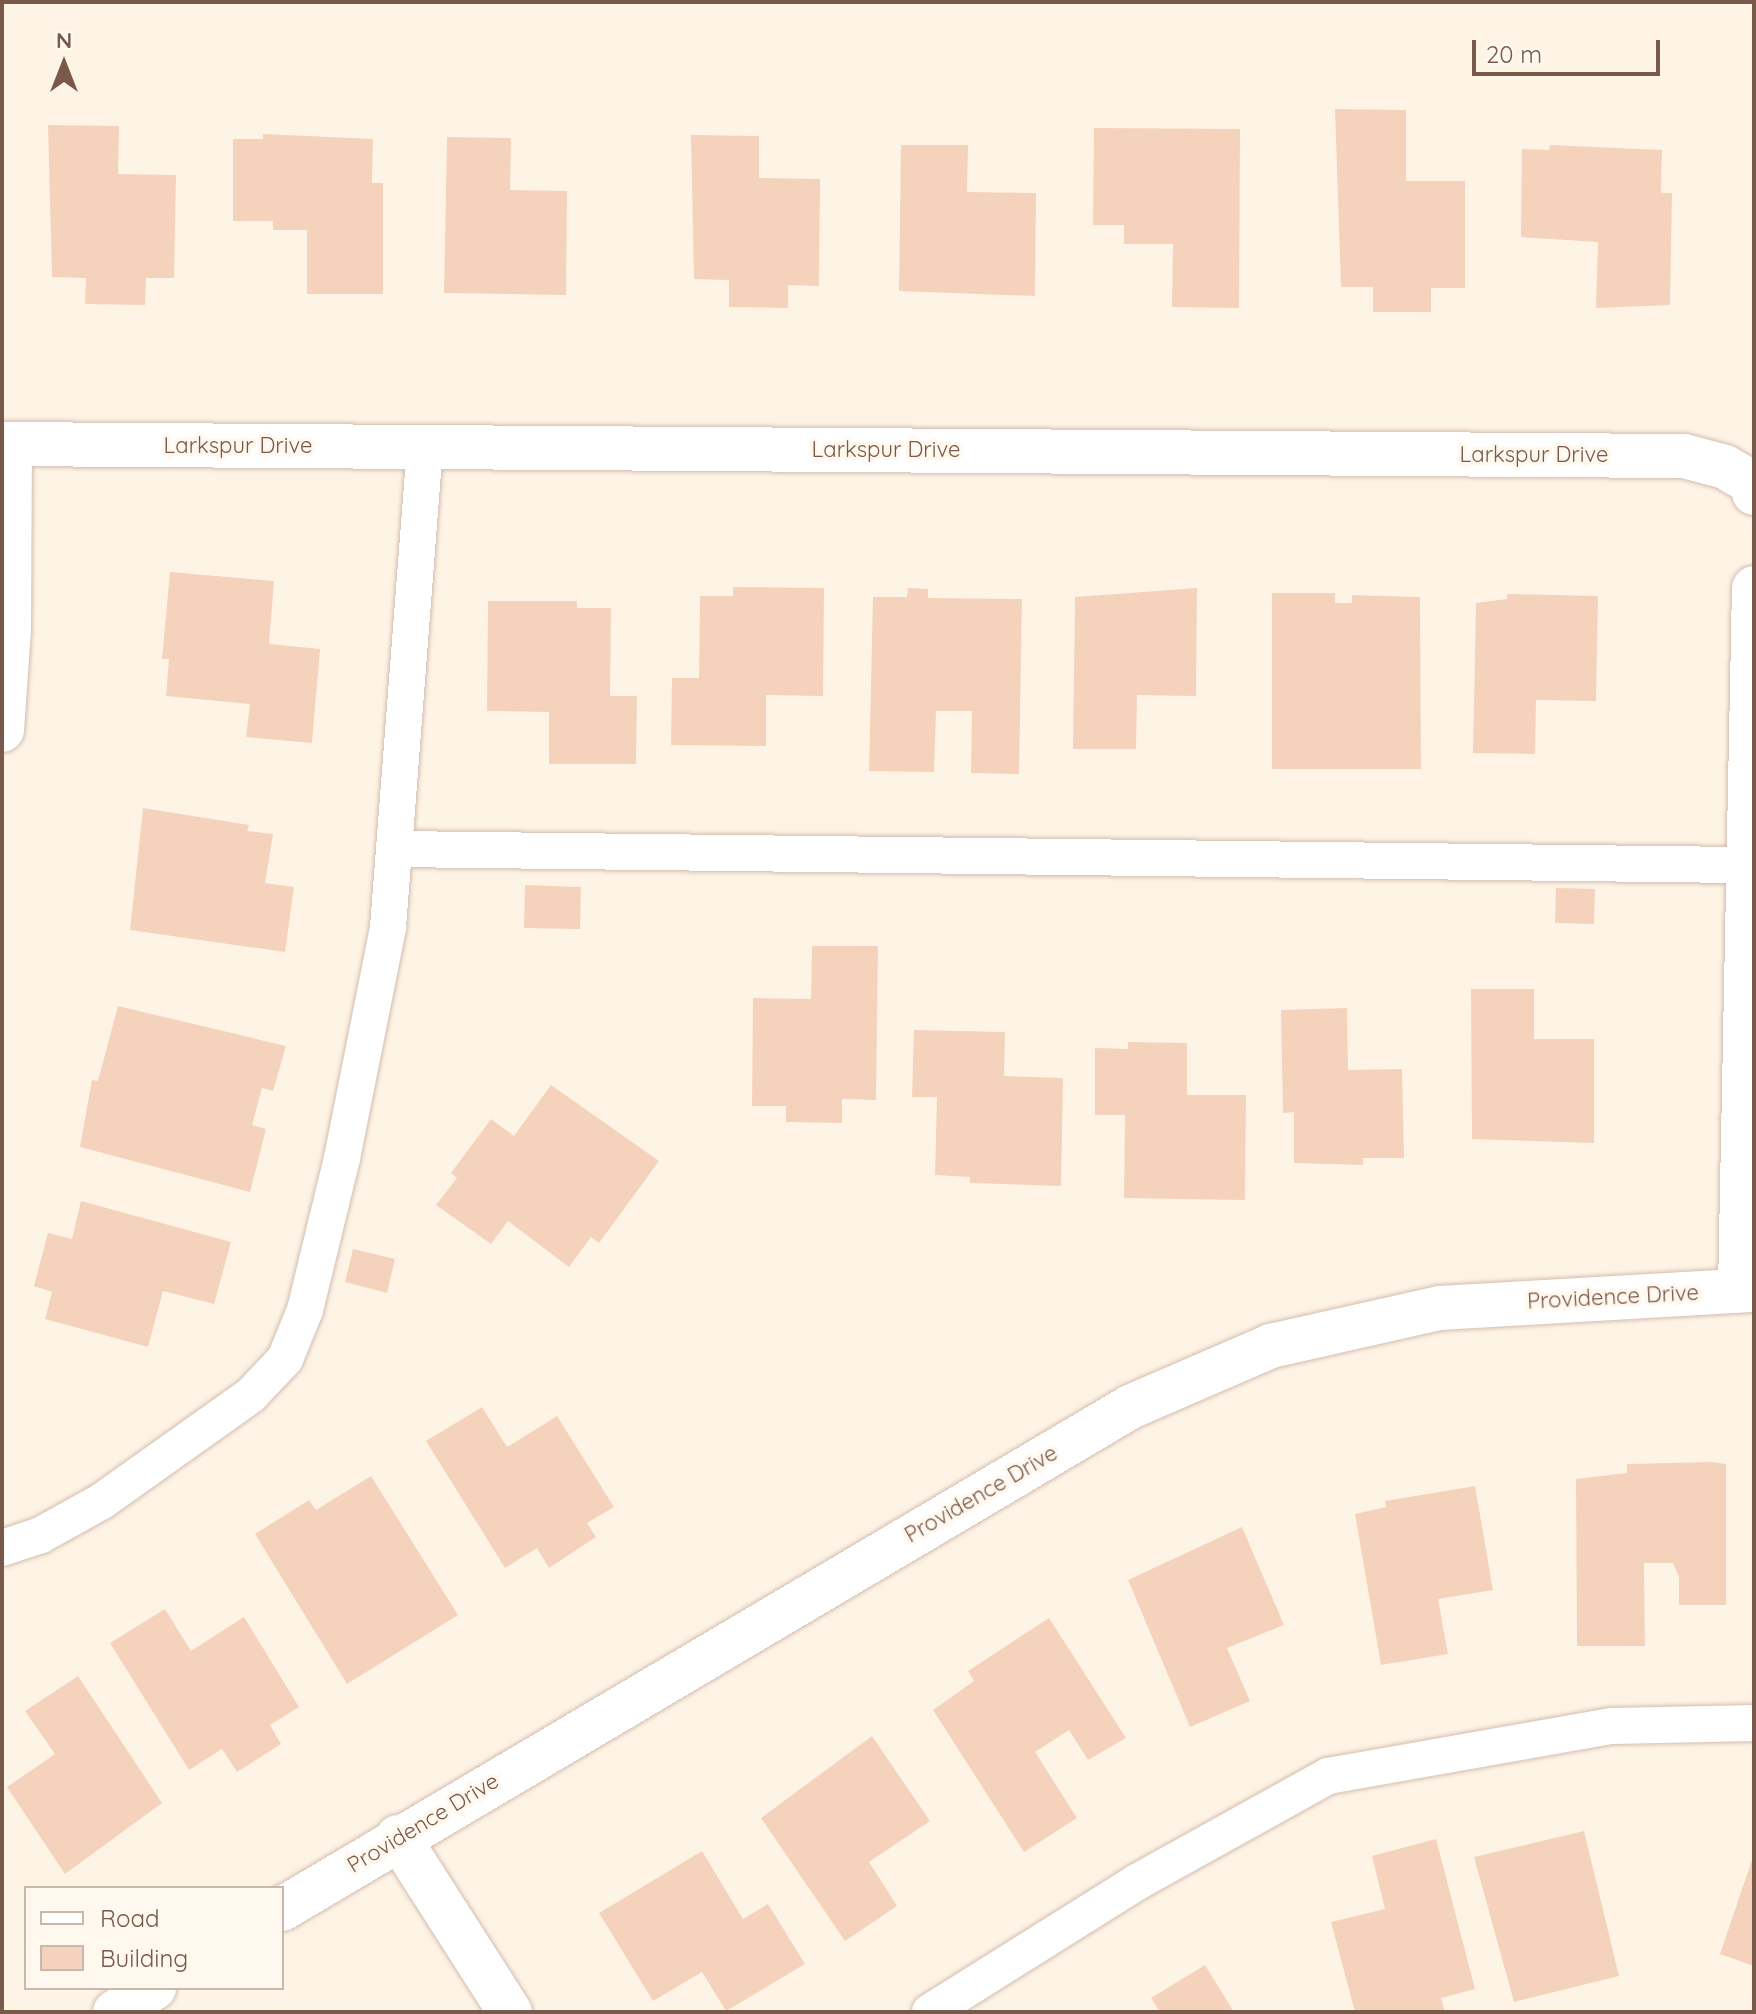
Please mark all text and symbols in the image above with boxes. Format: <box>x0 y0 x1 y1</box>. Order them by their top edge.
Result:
north arrow <box>24 24 104 104</box>
scale bar <box>1476 24 1664 74</box>
text: N <box>56 26 72 54</box>
text: 20 m <box>1486 39 1542 69</box>
street label: Larkspur Drive <box>164 433 312 459</box>
street label: Larkspur Drive <box>812 437 960 463</box>
street label: Larkspur Drive <box>1460 442 1608 468</box>
street label: Providence Drive <box>1526 1279 1700 1315</box>
street label: Providence Drive <box>900 1440 1062 1548</box>
street label: Providence Drive <box>343 1767 503 1879</box>
legend <box>24 1886 284 1990</box>
text: Road <box>100 1903 160 1933</box>
text: Building <box>100 1943 188 1973</box>

